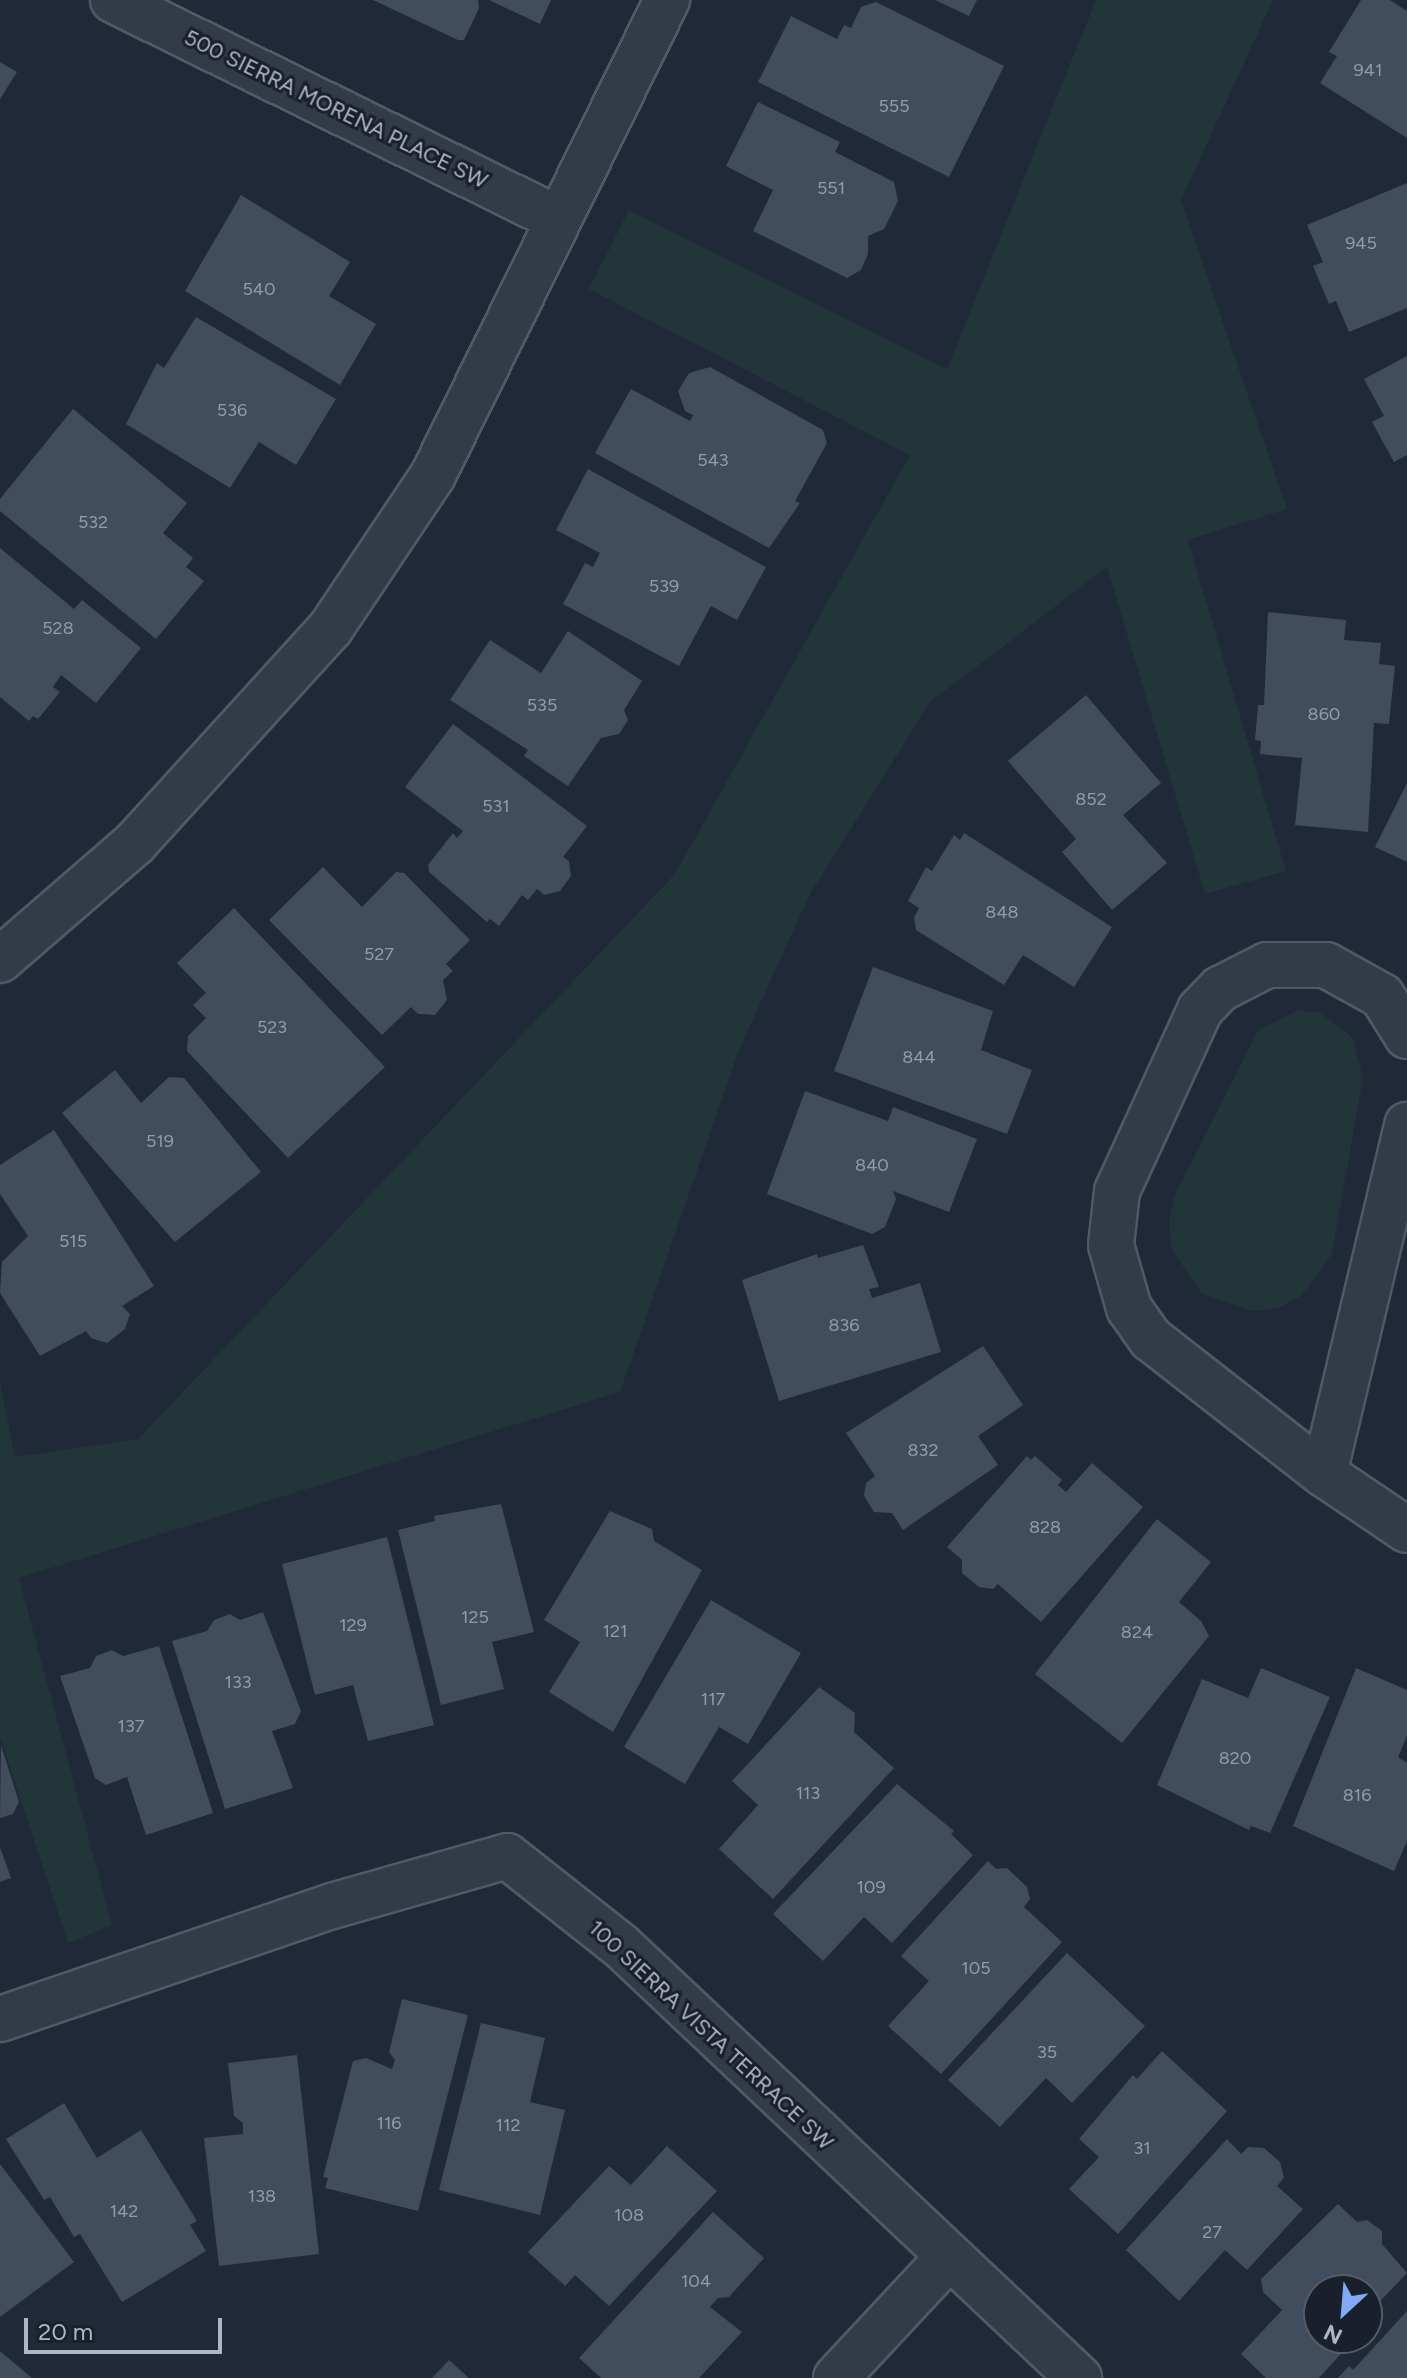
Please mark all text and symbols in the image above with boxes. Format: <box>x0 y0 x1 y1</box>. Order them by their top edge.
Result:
street label: 500 SIERRA MORENA PLACE SW <box>180 24 492 194</box>
house number: 941 <box>1354 59 1382 81</box>
house number: 555 <box>878 95 910 117</box>
house number: 551 <box>817 177 845 199</box>
house number: 945 <box>1345 232 1377 254</box>
house number: 540 <box>242 278 276 300</box>
house number: 536 <box>217 399 247 421</box>
house number: 543 <box>697 449 729 471</box>
house number: 532 <box>78 511 108 533</box>
house number: 539 <box>649 575 679 597</box>
house number: 528 <box>42 617 74 639</box>
house number: 535 <box>527 694 557 716</box>
house number: 860 <box>1308 703 1340 725</box>
house number: 852 <box>1075 788 1107 810</box>
house number: 531 <box>482 795 510 817</box>
house number: 848 <box>985 901 1019 923</box>
house number: 527 <box>364 943 394 965</box>
house number: 523 <box>257 1016 287 1038</box>
house number: 844 <box>902 1046 936 1068</box>
house number: 519 <box>146 1130 174 1152</box>
house number: 840 <box>855 1154 889 1176</box>
house number: 515 <box>59 1230 87 1252</box>
house number: 836 <box>828 1314 860 1336</box>
house number: 832 <box>908 1439 938 1461</box>
house number: 828 <box>1029 1516 1061 1538</box>
house number: 125 <box>461 1606 489 1628</box>
house number: 129 <box>339 1614 367 1636</box>
house number: 121 <box>603 1620 627 1642</box>
house number: 824 <box>1121 1621 1153 1643</box>
house number: 133 <box>224 1671 252 1693</box>
house number: 117 <box>701 1688 725 1710</box>
house number: 137 <box>118 1715 144 1737</box>
house number: 820 <box>1219 1747 1251 1769</box>
house number: 113 <box>796 1782 820 1804</box>
house number: 816 <box>1343 1784 1371 1806</box>
house number: 109 <box>856 1876 886 1898</box>
street label: 100 SIERRA VISTA TERRACE SW <box>583 1915 839 2155</box>
house number: 105 <box>961 1957 991 1979</box>
house number: 35 <box>1037 2041 1057 2063</box>
house number: 116 <box>376 2112 402 2134</box>
house number: 112 <box>496 2114 520 2136</box>
house number: 31 <box>1133 2137 1151 2159</box>
house number: 138 <box>248 2185 276 2207</box>
house number: 142 <box>110 2200 138 2222</box>
house number: 108 <box>614 2204 644 2226</box>
house number: 27 <box>1202 2221 1222 2243</box>
house number: 104 <box>681 2270 711 2292</box>
north arrow <box>1303 2274 1383 2354</box>
scale bar <box>28 2302 226 2352</box>
text: 20 m <box>38 2317 93 2346</box>
text: N <box>1320 2318 1347 2350</box>

